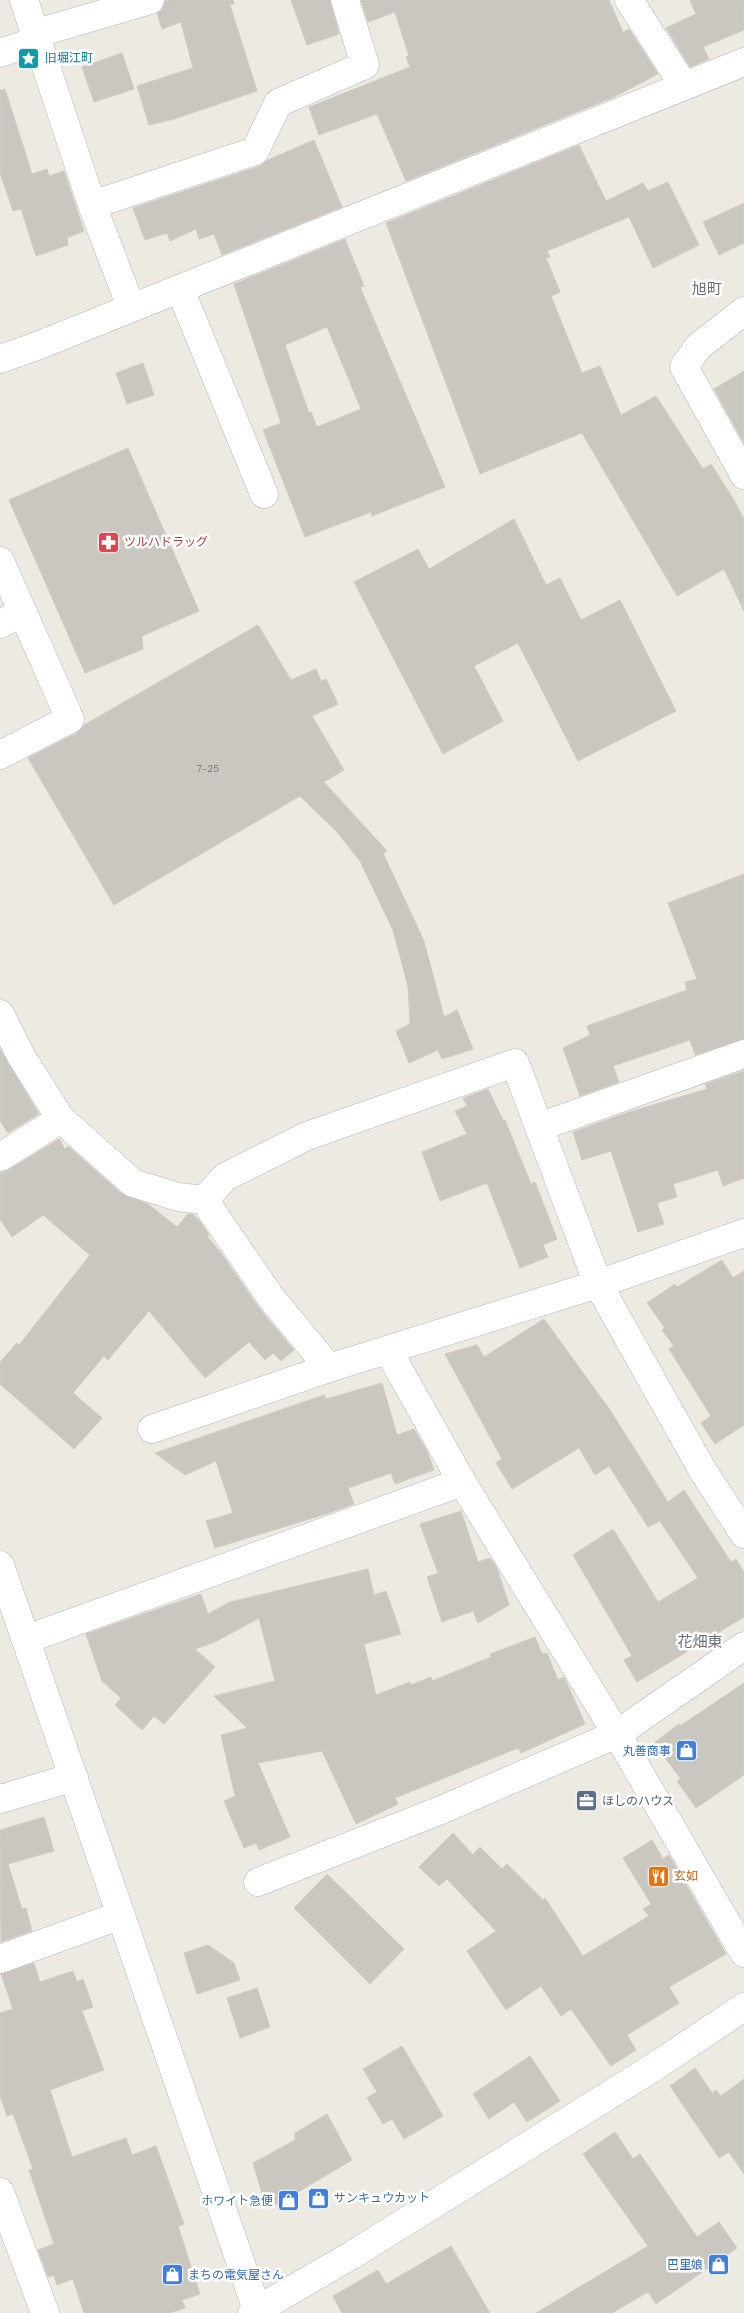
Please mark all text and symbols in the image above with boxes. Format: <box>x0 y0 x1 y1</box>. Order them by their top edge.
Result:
place icon: 旧堀江町 <box>17 46 41 70</box>
place label: 旧堀江町 <box>45 50 93 66</box>
district label: 旭町 <box>692 279 722 299</box>
pharmacy icon: ツルハドラッグ <box>96 530 120 554</box>
place label: ツルハドラッグ <box>124 534 208 550</box>
house number: 7-25 <box>197 762 219 775</box>
district label: 花畑東 <box>677 1632 723 1652</box>
shop icon: 丸善商事 <box>675 1739 699 1763</box>
place label: 丸善商事 <box>623 1743 671 1759</box>
office icon: ほしのハウス <box>574 1789 598 1813</box>
place label: ほしのハウス <box>602 1793 674 1809</box>
restaurant icon: 玄如 <box>646 1864 670 1888</box>
place label: 玄如 <box>674 1868 698 1884</box>
shop icon: サンキュウカット <box>306 2186 330 2210</box>
shop icon: ホワイト急便 <box>277 2189 301 2213</box>
place label: サンキュウカット <box>334 2190 430 2206</box>
place label: ホワイト急便 <box>201 2193 273 2209</box>
shop icon: 巴里娘 <box>707 2253 731 2277</box>
place label: 巴里娘 <box>667 2257 703 2273</box>
shop icon: まちの電気屋さん <box>160 2263 184 2287</box>
place label: まちの電気屋さん <box>188 2267 284 2283</box>

